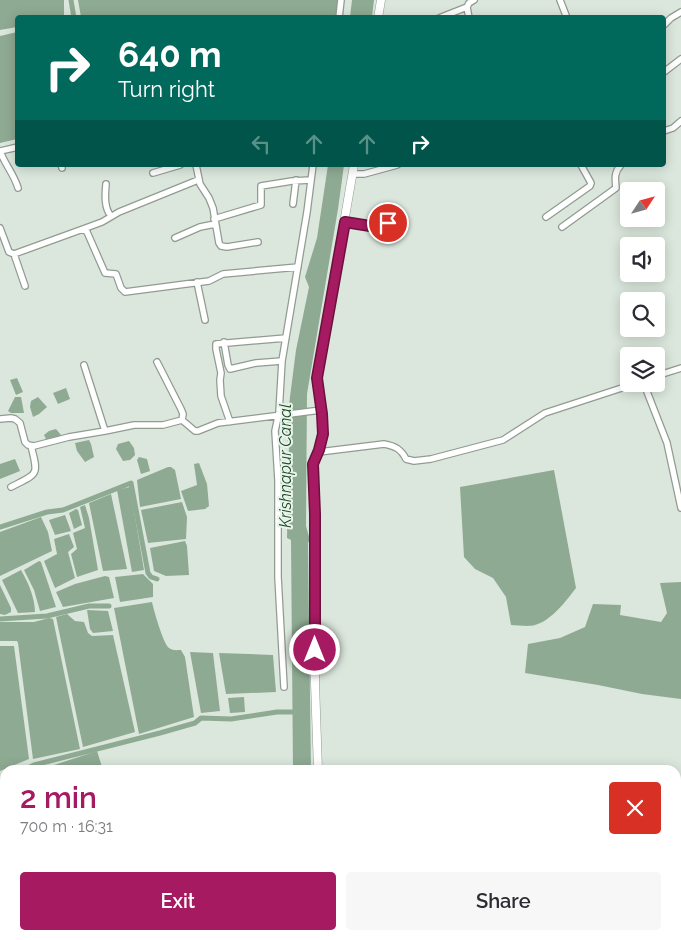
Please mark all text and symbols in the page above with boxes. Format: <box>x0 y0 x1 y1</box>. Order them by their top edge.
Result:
text: 640 m <box>118 34 222 75</box>
icon: right <box>35 35 100 100</box>
text: Turn right <box>118 76 215 102</box>
icon: left <box>247 130 275 158</box>
icon: ahead <box>300 130 328 158</box>
icon: ahead <box>353 130 381 158</box>
icon: right <box>406 130 434 158</box>
north arrow <box>620 182 665 228</box>
map controls <box>620 182 665 392</box>
pin <box>367 202 409 244</box>
icon: arrive <box>374 209 402 237</box>
button: sound <box>620 237 665 282</box>
button: search <box>620 292 665 337</box>
button: layers <box>620 347 665 392</box>
water label: Krishnapur Canal <box>276 404 295 528</box>
position arrow <box>288 623 340 675</box>
text: 2 min <box>20 780 97 815</box>
button: close <box>609 782 661 834</box>
text: 700 m · 16:31 <box>20 817 113 836</box>
button: Exit <box>20 872 336 930</box>
button: Share <box>346 872 661 930</box>

